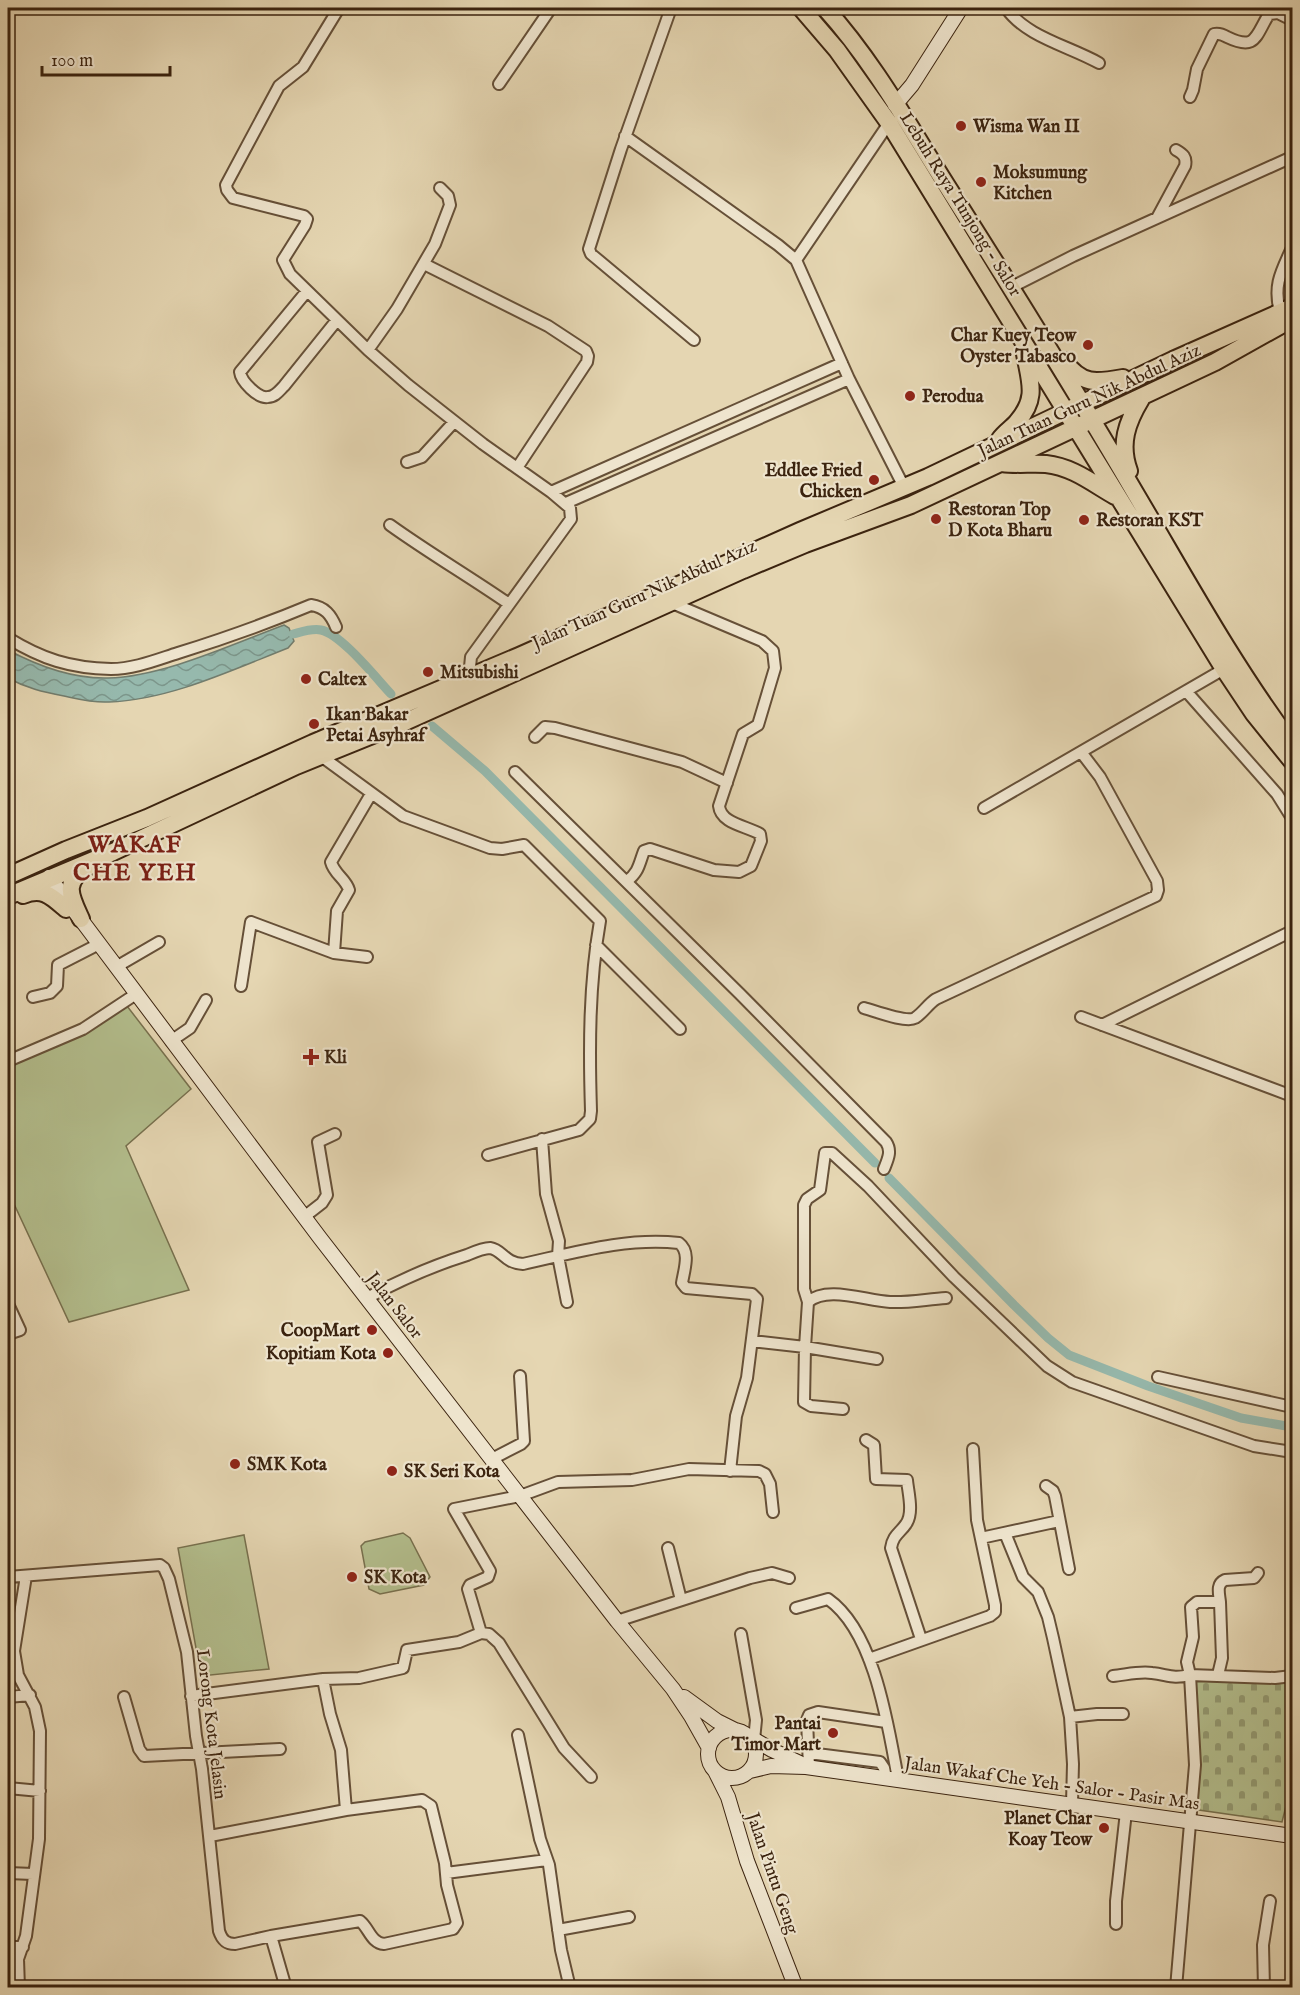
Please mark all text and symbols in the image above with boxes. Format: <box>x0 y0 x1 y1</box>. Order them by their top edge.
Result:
scale bar <box>42 39 170 77</box>
text: 100 m <box>51 50 93 73</box>
street label: Lebuh Raya Tunjong - Salor <box>893 108 1026 302</box>
place label: Wisma Wan II <box>972 116 1080 139</box>
marker: Wisma Wan II <box>954 119 968 133</box>
place label: Moksumung Kitchen <box>993 162 1088 206</box>
marker: Moksumung Kitchen <box>974 175 988 189</box>
place label: Char Kuey Teow Oyster Tabasco <box>951 325 1077 369</box>
marker: Char Kuey Teow Oyster Tabasco <box>1081 338 1095 352</box>
street label: Jalan Tuan Guru Nik Abdul Aziz <box>973 339 1205 464</box>
place label: Perodua <box>922 386 985 409</box>
marker: Perodua <box>903 389 917 403</box>
place label: Eddlee Fried Chicken <box>765 460 862 504</box>
marker: Eddlee Fried Chicken <box>867 473 881 487</box>
place label: Restoran Top D Kota Bharu <box>948 499 1053 543</box>
place label: Restoran KST <box>1096 510 1204 533</box>
marker: Restoran Top D Kota Bharu <box>929 512 943 526</box>
marker: Restoran KST <box>1077 513 1091 527</box>
street label: Jalan Tuan Guru Nik Abdul Aziz <box>527 535 761 656</box>
place label: Mitsubishi <box>440 662 519 685</box>
marker: Mitsubishi <box>421 665 435 679</box>
place label: Caltex <box>318 669 367 692</box>
marker: Caltex <box>299 672 313 686</box>
place label: Ikan Bakar Petai Asyhraf <box>326 704 428 748</box>
marker: Ikan Bakar Petai Asyhraf <box>307 717 321 731</box>
district label: WAKAF CHE YEH <box>73 830 197 889</box>
place label: Kli <box>324 1047 347 1070</box>
marker: Kli <box>302 1048 320 1066</box>
street label: Jalan Salor <box>359 1266 427 1344</box>
place label: CoopMart <box>281 1320 361 1343</box>
marker: CoopMart <box>365 1323 379 1337</box>
place label: Kopitiam Kota <box>266 1343 377 1366</box>
marker: Kopitiam Kota <box>381 1346 395 1360</box>
place label: SMK Kota <box>247 1454 328 1477</box>
marker: SMK Kota <box>228 1457 242 1471</box>
place label: SK Seri Kota <box>404 1461 501 1484</box>
marker: SK Seri Kota <box>385 1464 399 1478</box>
place label: SK Kota <box>364 1567 428 1590</box>
marker: SK Kota <box>345 1570 359 1584</box>
street label: Lorong Kota Jelasin <box>190 1648 231 1801</box>
place label: Pantai Timor Mart <box>731 1713 822 1757</box>
marker: Pantai Timor Mart <box>826 1726 840 1740</box>
street label: Jalan Wakaf Che Yeh - Salor - Pasir Mas <box>901 1752 1201 1817</box>
street label: Jalan Pintu Geng <box>739 1808 803 1937</box>
place label: Planet Char Koay Teow <box>1004 1808 1093 1852</box>
marker: Planet Char Koay Teow <box>1097 1821 1111 1835</box>

